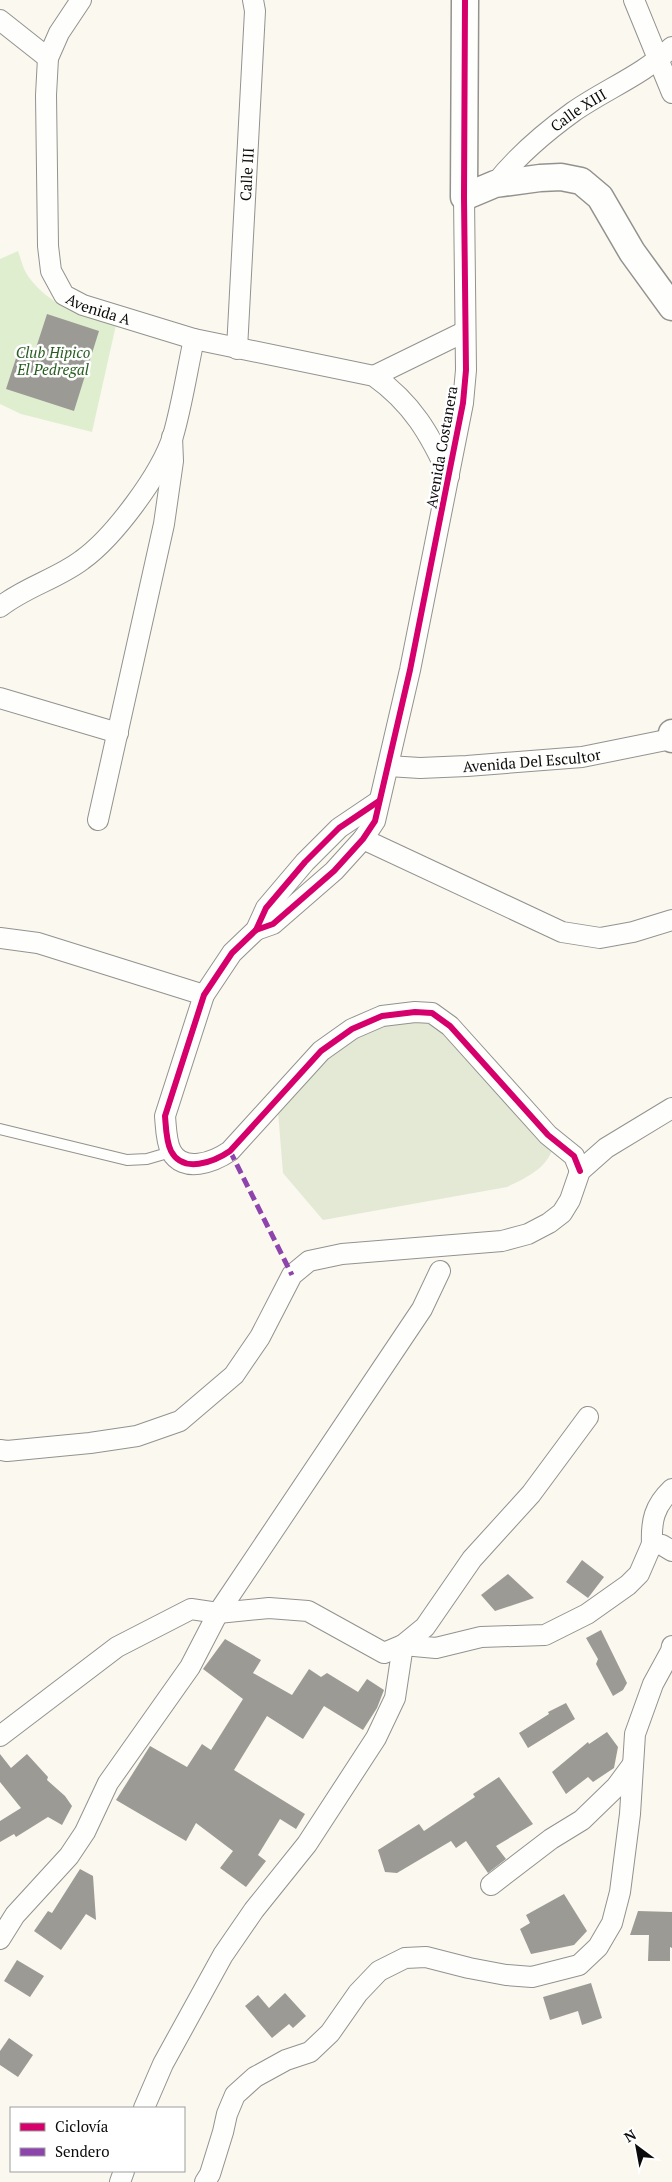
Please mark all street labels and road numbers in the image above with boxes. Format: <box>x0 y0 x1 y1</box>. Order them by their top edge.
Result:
street label: Calle XIII <box>546 84 610 136</box>
street label: Calle III <box>235 147 258 201</box>
street label: Avenida A <box>63 288 134 329</box>
street label: Avenida Costanera <box>420 384 462 510</box>
street label: Avenida Del Escultor <box>462 743 603 776</box>

